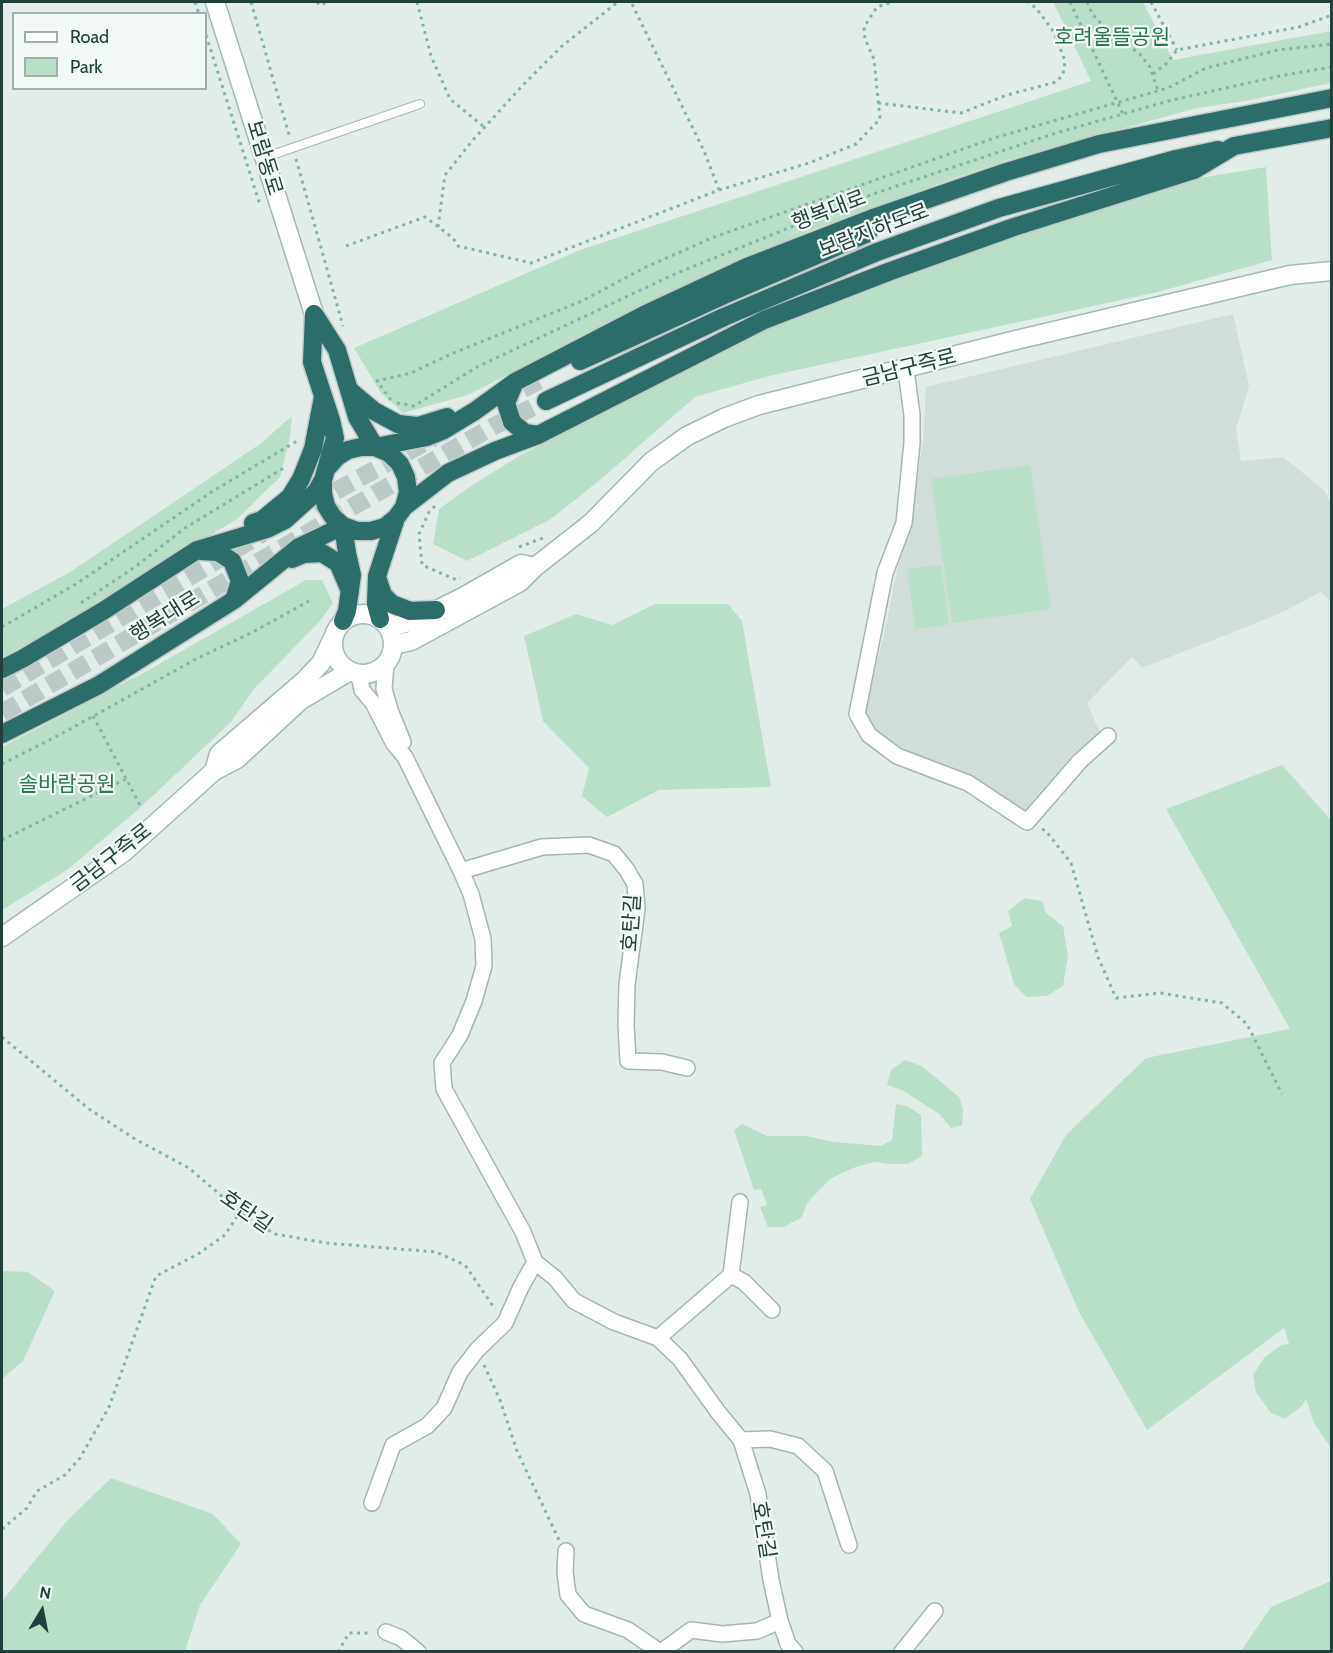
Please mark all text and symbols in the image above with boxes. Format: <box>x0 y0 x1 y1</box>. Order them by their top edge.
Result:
legend <box>12 12 207 90</box>
park label: 호려울뜰공원 <box>1054 25 1170 51</box>
text: Road <box>70 26 109 48</box>
text: Park <box>70 56 102 78</box>
street label: 보람동로 <box>241 117 287 199</box>
street label: 행복대로 <box>788 185 870 237</box>
street label: 보람지하도로 <box>815 198 933 264</box>
street label: 금남구즉로 <box>859 344 959 392</box>
street label: 행복대로 <box>126 586 204 648</box>
park label: 솔바람공원 <box>19 772 115 798</box>
street label: 금남구즉로 <box>65 818 157 898</box>
street label: 호탄길 <box>617 893 647 953</box>
street label: 호탄길 <box>215 1185 277 1239</box>
street label: 호탄길 <box>746 1499 780 1561</box>
north arrow <box>12 1581 72 1641</box>
text: N <box>38 1582 52 1603</box>

